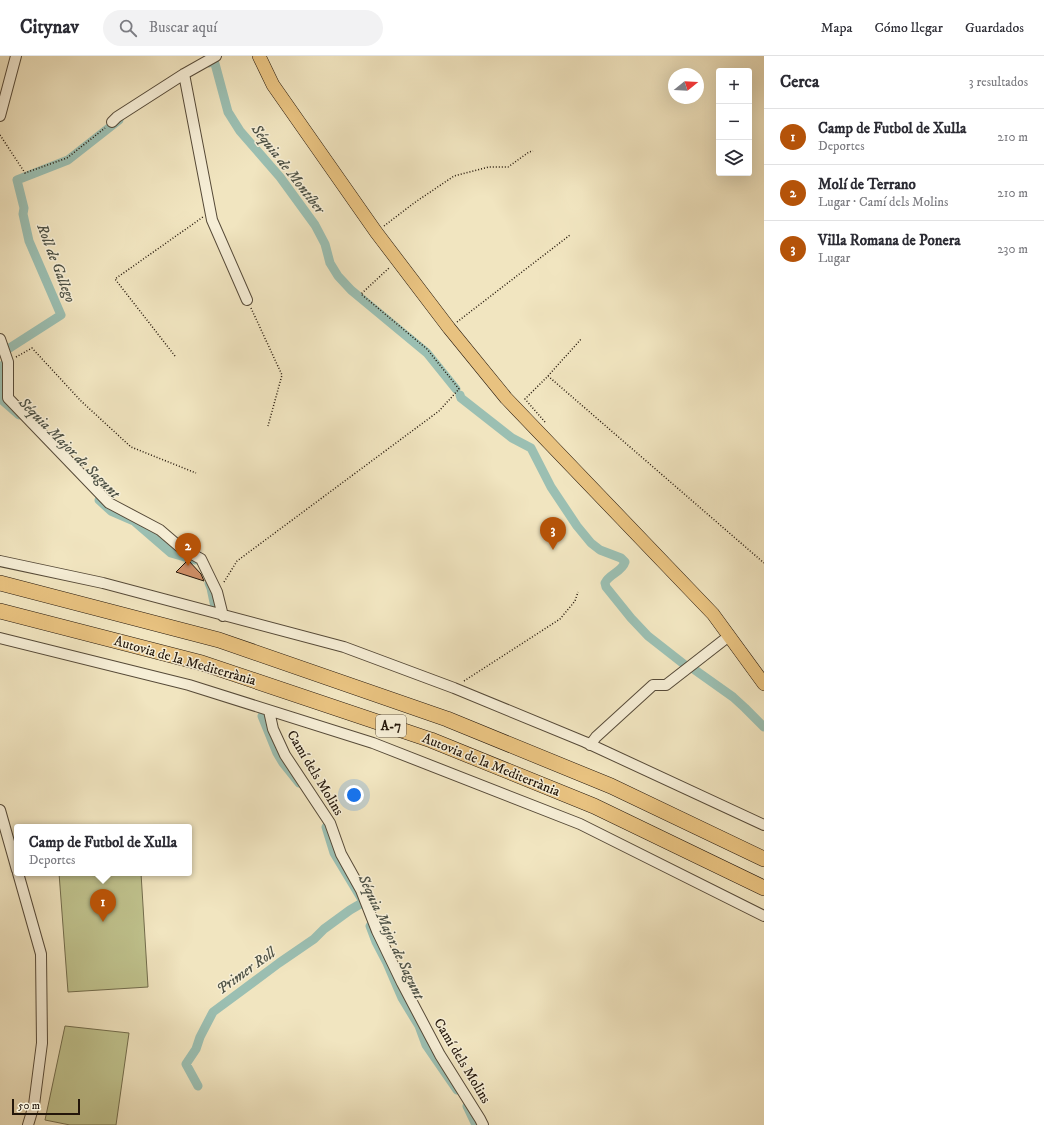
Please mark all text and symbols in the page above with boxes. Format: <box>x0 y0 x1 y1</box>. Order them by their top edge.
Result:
search box <box>103 10 383 46</box>
text: Citynav <box>20 16 79 39</box>
icon: search <box>117 17 139 39</box>
text: Buscar aquí <box>149 18 217 37</box>
text: Mapa <box>821 19 852 37</box>
text: Cómo llegar <box>874 19 943 37</box>
text: Guardados <box>965 19 1024 37</box>
north arrow <box>668 68 704 104</box>
map controls <box>716 68 752 176</box>
button: + <box>716 68 752 104</box>
text: Cerca <box>780 71 819 93</box>
text: 3 resultados <box>969 74 1028 90</box>
button: − <box>716 104 752 140</box>
text: Camp de Futbol de Xulla <box>818 119 966 138</box>
water label: Séquia de Montíber <box>246 120 330 219</box>
text: 1 <box>791 129 795 145</box>
text: 210 m <box>997 129 1028 145</box>
text: Deportes <box>818 138 865 154</box>
button: layers <box>716 140 752 176</box>
text: Molí de Terrano <box>818 175 916 194</box>
text: 2 <box>790 185 796 201</box>
text: 210 m <box>997 185 1028 201</box>
text: Lugar · Camí dels Molins <box>818 194 948 210</box>
water label: Roll de Gallego <box>32 220 80 306</box>
text: Villa Romana de Ponera <box>818 231 961 250</box>
text: 3 <box>791 241 795 257</box>
text: 230 m <box>997 241 1028 257</box>
text: Lugar <box>818 250 850 266</box>
water label: Séquia Major de Sagunt <box>14 393 125 504</box>
pin: 3 <box>540 517 566 550</box>
pin: 2 <box>175 533 201 566</box>
street label: Autovia de la Mediterrània <box>112 632 258 690</box>
road number: A-7 <box>376 715 406 737</box>
street label: Camí dels Molins <box>283 727 348 819</box>
street label: Autovia de la Mediterrània <box>419 729 563 801</box>
your location <box>344 785 364 805</box>
popup <box>14 824 192 876</box>
text: Camp de Futbol de Xulla <box>29 833 177 852</box>
text: Deportes <box>29 852 75 868</box>
water label: Séquia Major de Sagunt <box>353 871 429 1004</box>
pin: 1 <box>90 889 116 922</box>
water label: Primer Roll <box>213 942 281 999</box>
street label: Camí dels Molins <box>430 1015 495 1107</box>
scale bar <box>12 1097 80 1116</box>
text: 50 m <box>18 1099 40 1113</box>

